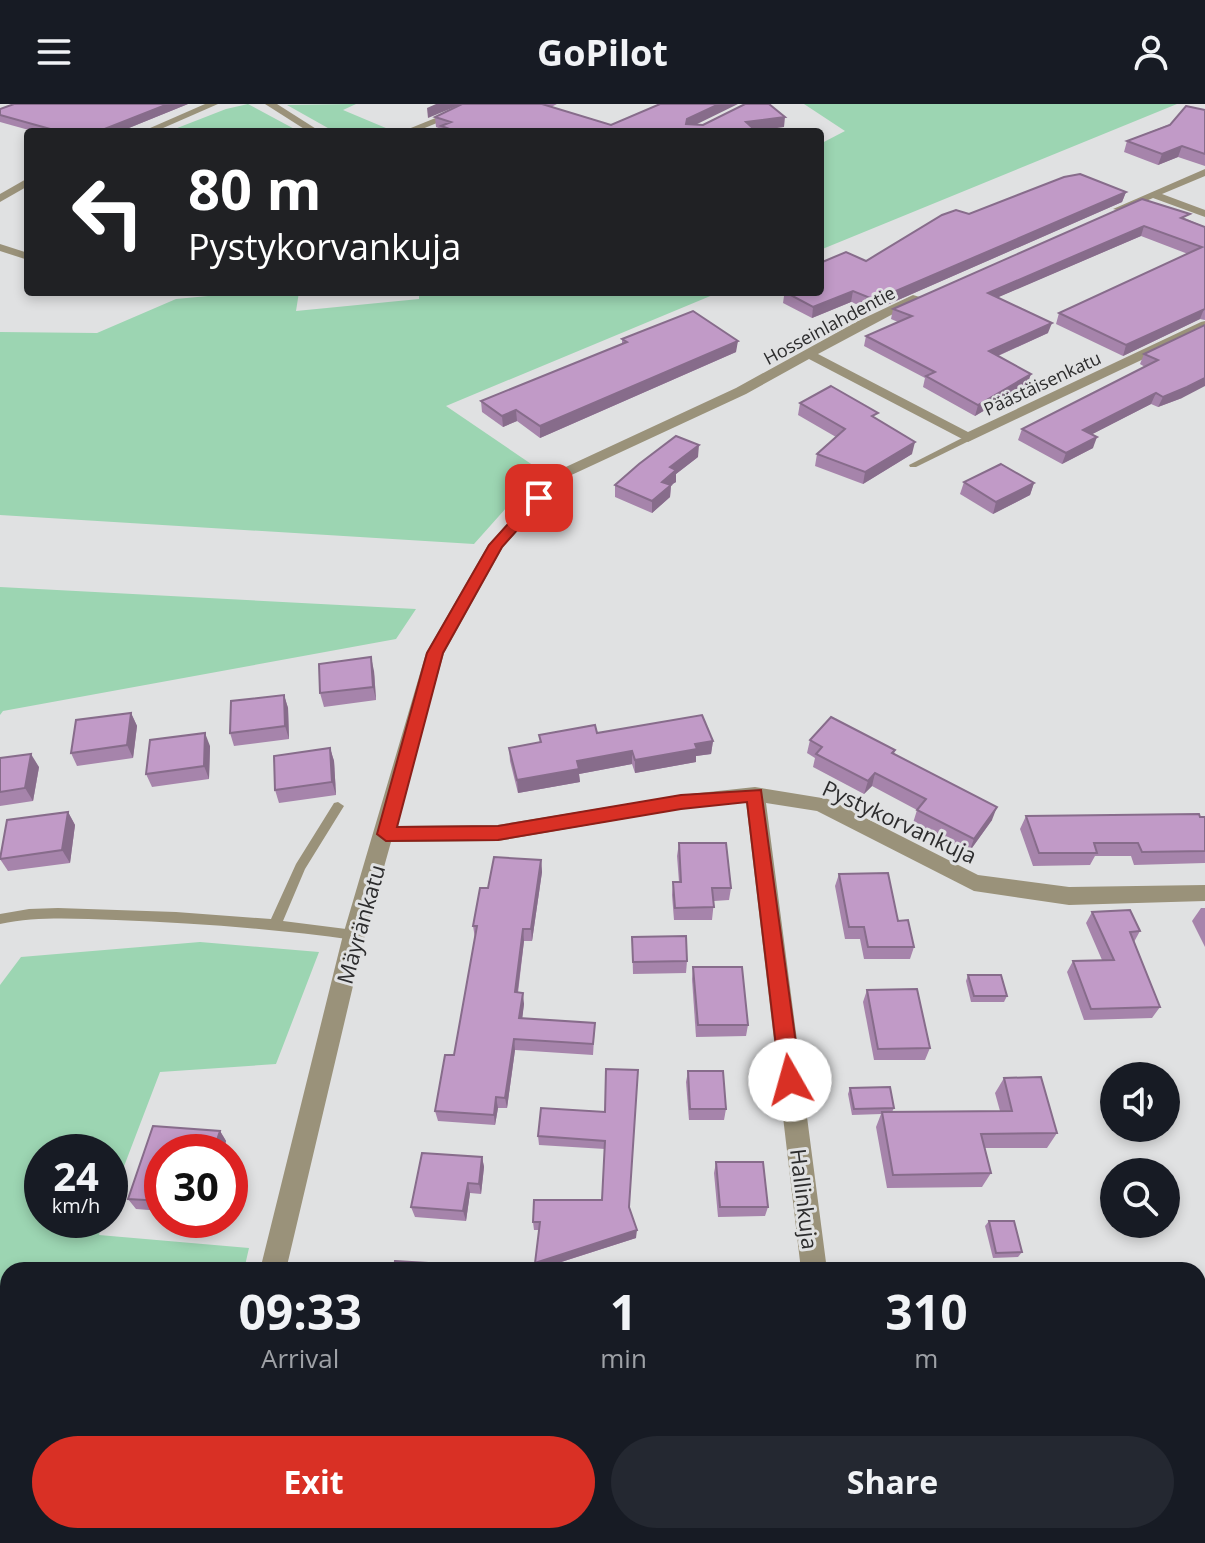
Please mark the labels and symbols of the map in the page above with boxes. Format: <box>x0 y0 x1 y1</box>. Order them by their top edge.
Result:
street label: Hosseinlahdentie <box>759 280 899 370</box>
street label: Päästäisenkatu <box>979 345 1105 421</box>
pin <box>505 464 573 532</box>
street label: Pystykorvankuja <box>818 772 982 870</box>
street label: Mäyränkatu <box>329 861 391 987</box>
position arrow <box>748 1038 832 1122</box>
speed limit sign: 30 <box>144 1134 248 1238</box>
street label: Hallinkuja <box>784 1147 826 1251</box>

